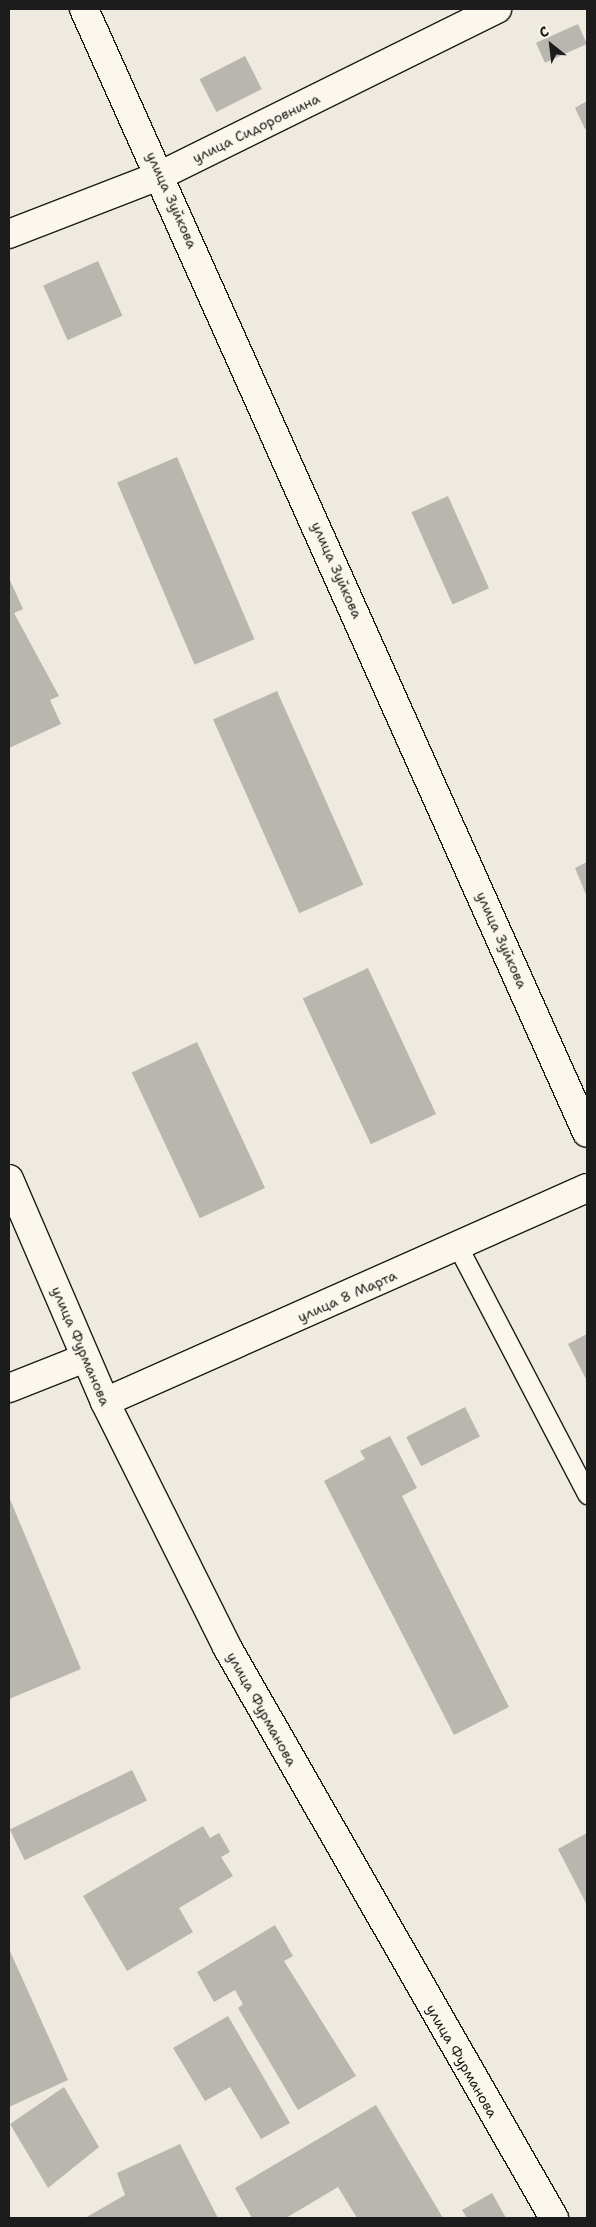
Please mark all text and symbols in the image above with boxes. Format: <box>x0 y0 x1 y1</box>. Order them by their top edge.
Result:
north arrow <box>526 20 576 70</box>
text: С <box>536 22 552 42</box>
street label: улица Сидоровнина <box>190 90 322 166</box>
street label: улица Зуйкова <box>143 149 201 251</box>
street label: улица Зуйкова <box>308 519 366 621</box>
street label: улица Зуйкова <box>473 889 531 991</box>
street label: улица 8 Марта <box>295 1267 399 1325</box>
street label: улица Фурманова <box>48 1284 114 1408</box>
street label: улица Фурманова <box>224 1649 300 1769</box>
street label: улица Фурманова <box>423 2001 501 2121</box>

